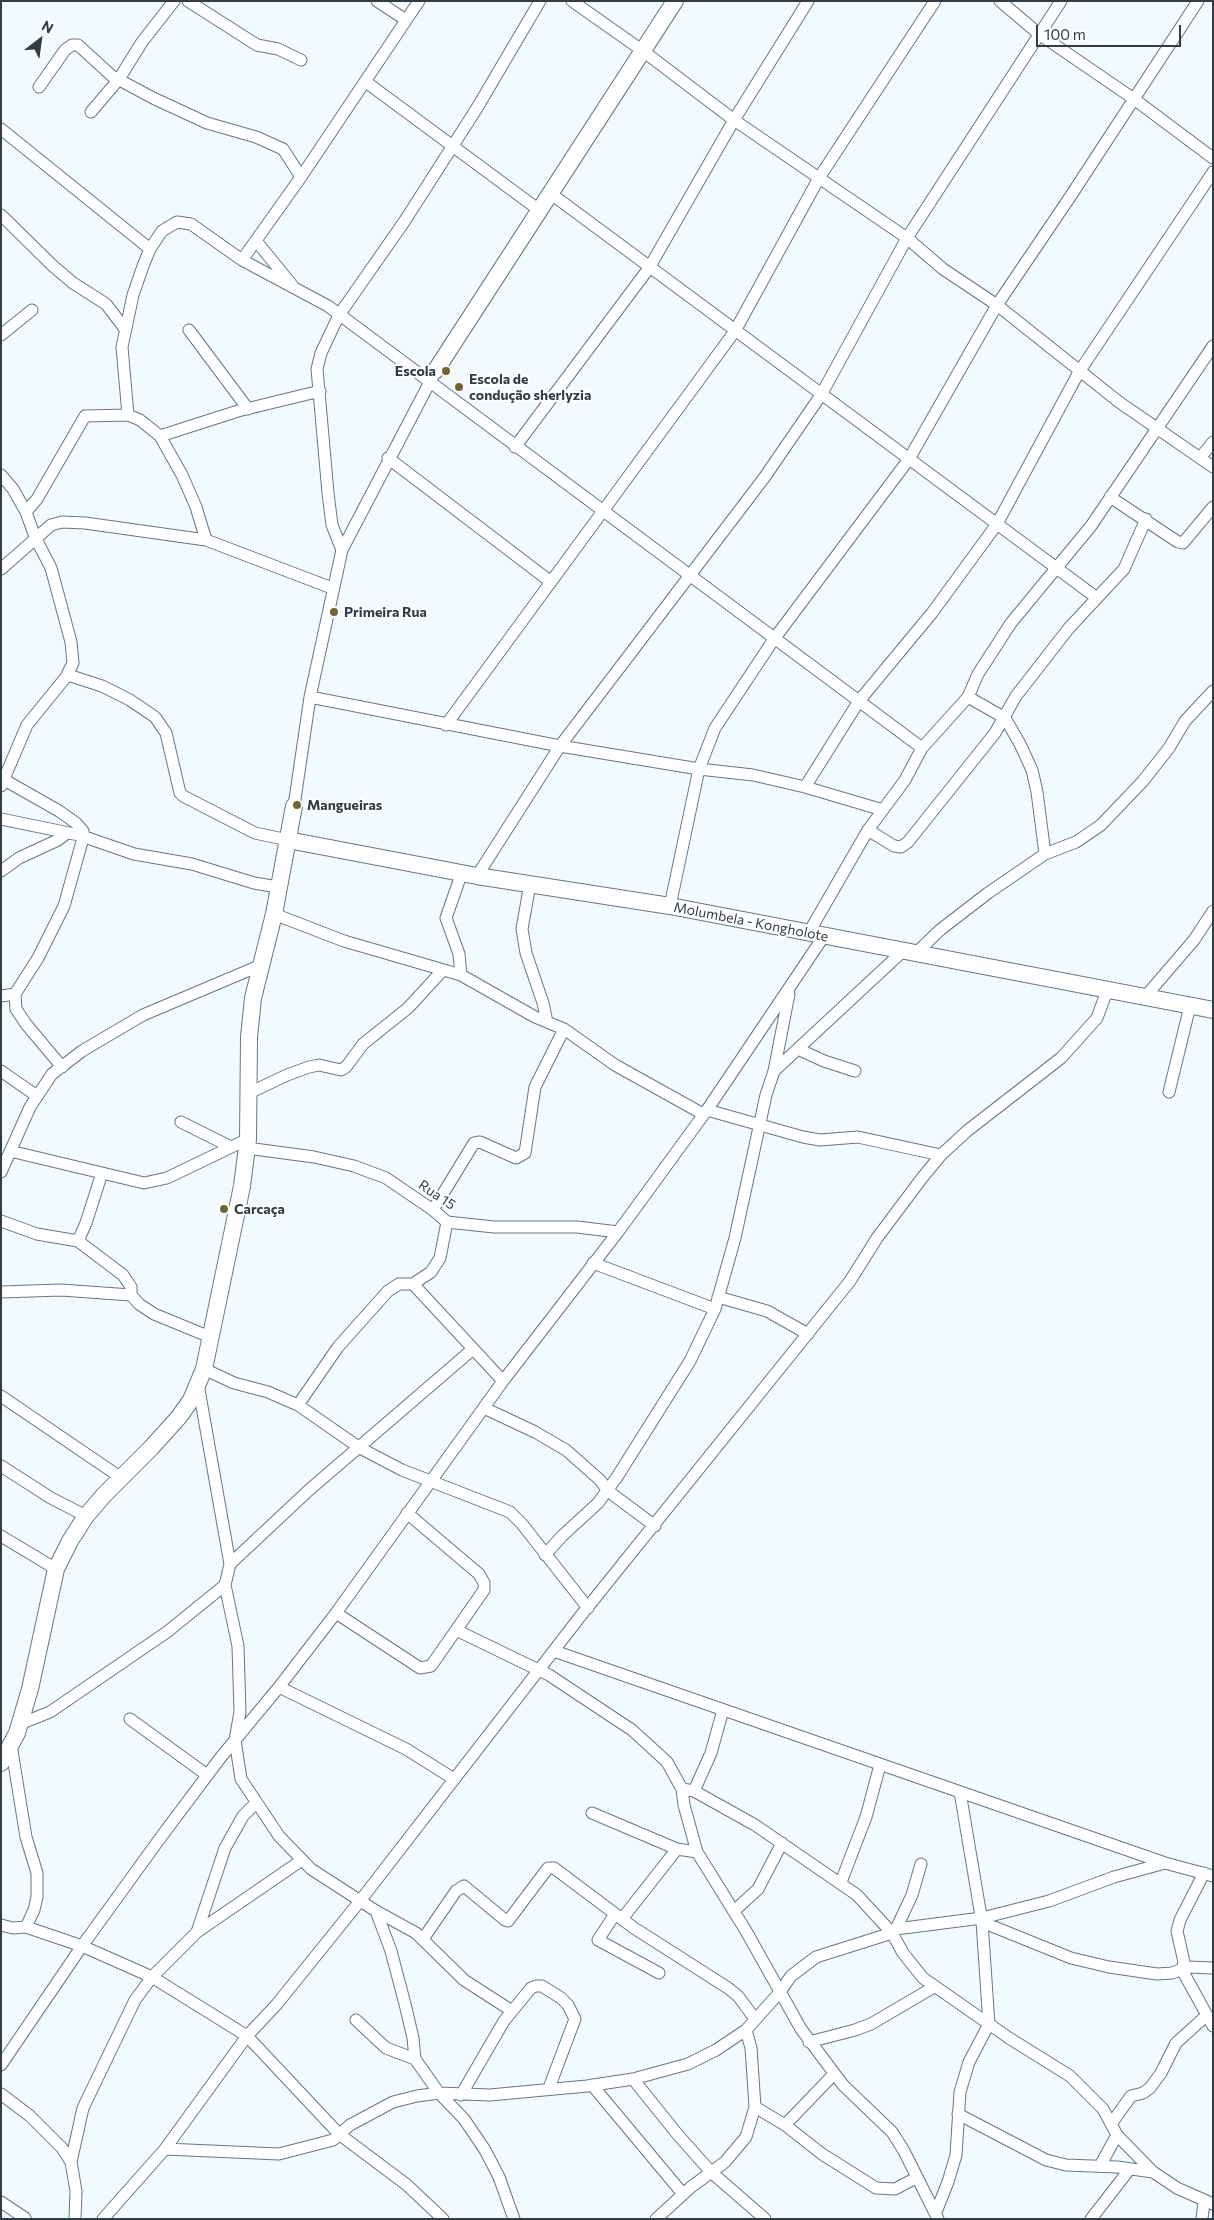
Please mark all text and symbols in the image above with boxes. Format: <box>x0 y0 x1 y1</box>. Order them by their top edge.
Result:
north arrow <box>15 15 65 65</box>
scale bar <box>1039 15 1184 47</box>
text: N <box>39 17 57 37</box>
text: 100 m <box>1044 25 1086 43</box>
place label: Escola <box>395 363 436 379</box>
marker: Escola <box>440 365 452 377</box>
place label: Escola de condução sherlyzia <box>469 371 591 404</box>
marker: Escola de condução sherlyzia <box>453 381 465 393</box>
place label: Primeira Rua <box>344 604 427 620</box>
marker: Primeira Rua <box>328 606 340 618</box>
place label: Mangueiras <box>307 797 382 813</box>
marker: Mangueiras <box>291 799 303 811</box>
street label: Molumbela - Kongholote <box>672 899 830 945</box>
street label: Rua 15 <box>415 1177 459 1213</box>
place label: Carcaça <box>234 1201 285 1217</box>
marker: Carcaça <box>218 1203 230 1215</box>

